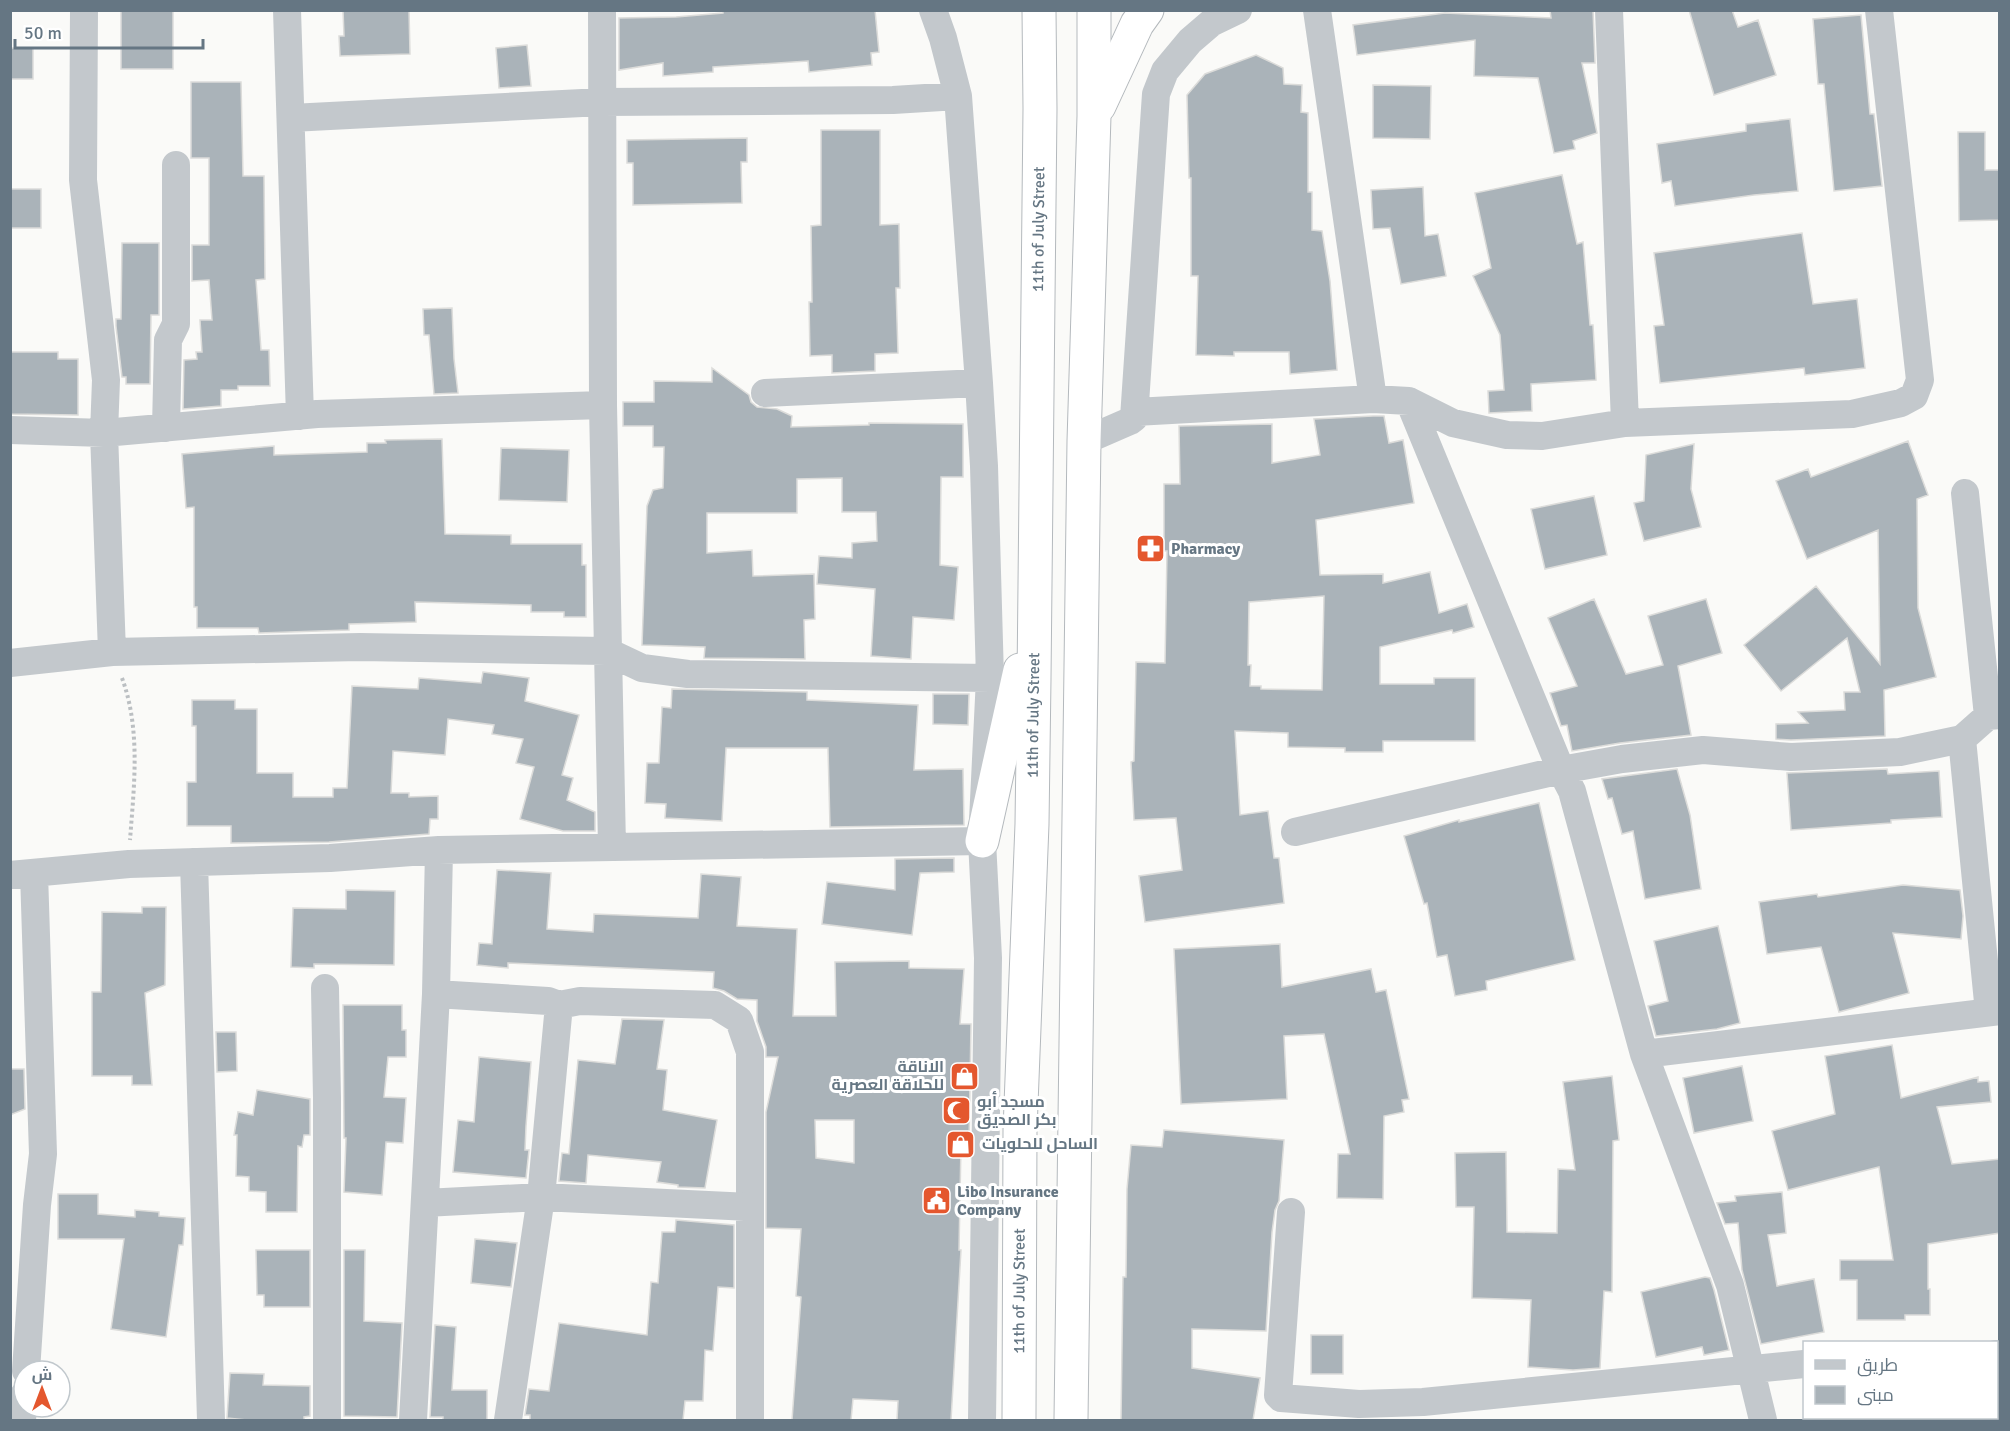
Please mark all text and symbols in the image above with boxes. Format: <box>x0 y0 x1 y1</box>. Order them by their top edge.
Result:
scale bar <box>15 12 202 50</box>
text: 50 m <box>24 22 62 44</box>
street label: 11th of July Street <box>1028 166 1049 292</box>
pharmacy icon: Pharmacy <box>1134 533 1166 565</box>
place label: Pharmacy <box>1171 539 1240 559</box>
street label: 11th of July Street <box>1023 652 1044 778</box>
place label: الاناقة للحلاقة العصرية <box>832 1057 944 1095</box>
shop icon: الاناقة للحلاقة العصرية <box>949 1060 981 1092</box>
place label: مسجد أبو بكر الصديق <box>977 1091 1056 1130</box>
mosque icon: مسجد أبو بكر الصديق <box>940 1095 972 1127</box>
shop icon: الساحل للحلويات <box>945 1128 977 1160</box>
place label: الساحل للحلويات <box>982 1134 1098 1154</box>
place label: Libo Insurance Company <box>957 1182 1059 1220</box>
public building icon: Libo Insurance Company <box>920 1185 952 1217</box>
street label: 11th of July Street <box>1009 1228 1030 1354</box>
legend <box>1803 1341 1998 1419</box>
text: طريق <box>1857 1354 1898 1377</box>
north arrow <box>12 1359 72 1419</box>
text: ش <box>32 1365 52 1385</box>
text: مبنى <box>1857 1384 1894 1406</box>

